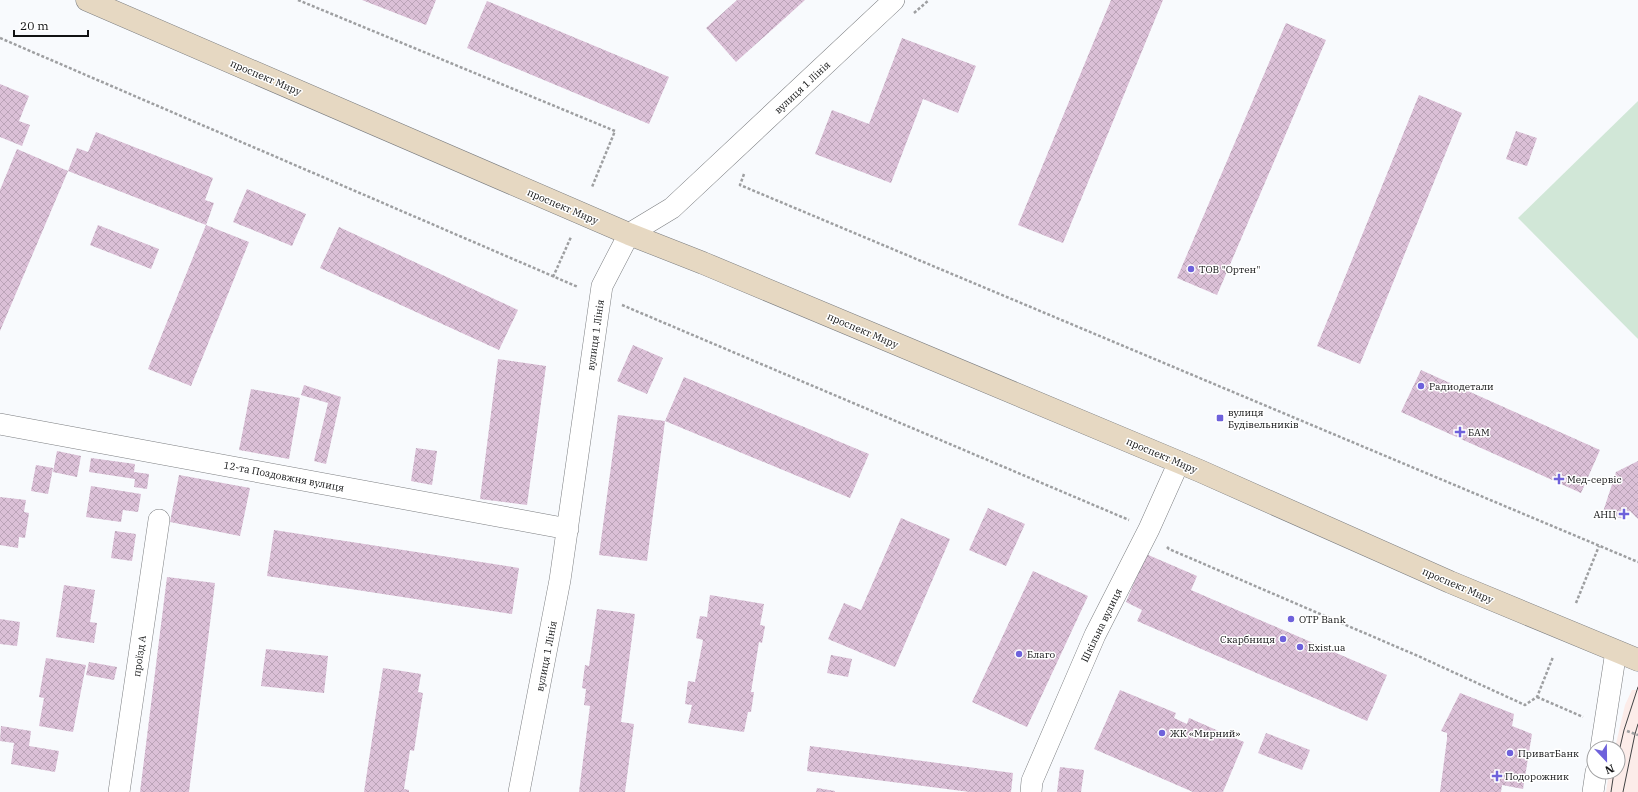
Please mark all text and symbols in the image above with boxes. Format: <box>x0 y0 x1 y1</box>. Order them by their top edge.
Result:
scale bar <box>14 12 88 38</box>
text: 20 m <box>20 18 49 33</box>
street label: проспект Миру <box>228 57 304 99</box>
street label: вулиця 1 Лінія <box>772 58 833 117</box>
street label: проспект Миру <box>525 186 601 228</box>
place label: ТОВ "Ортен" <box>1199 263 1260 276</box>
marker: ТОВ "Ортен" <box>1186 264 1196 274</box>
street label: вулиця 1 Лінія <box>584 298 607 371</box>
street label: проспект Миру <box>825 310 901 352</box>
place label: Радиодетали <box>1429 380 1494 393</box>
marker: Радиодетали <box>1416 381 1426 391</box>
place label: вулиця Будівельників <box>1228 406 1299 431</box>
marker: вулиця Будівельників <box>1215 413 1225 423</box>
place label: БАМ <box>1468 426 1490 439</box>
marker: БАМ <box>1455 427 1465 437</box>
street label: проспект Миру <box>1124 435 1200 477</box>
street label: 12-та Поздовжня вулиця <box>222 458 346 495</box>
place label: Мед-сервіс <box>1567 473 1622 486</box>
marker: Мед-сервіс <box>1554 474 1564 484</box>
place label: АНЦ <box>1593 508 1616 521</box>
marker: АНЦ <box>1619 509 1629 519</box>
street label: проспект Миру <box>1420 565 1496 607</box>
street label: Шкільна вулиця <box>1078 586 1125 664</box>
place label: OTP Bank <box>1299 613 1346 626</box>
marker: OTP Bank <box>1286 614 1296 624</box>
street label: вулиця 1 Лінія <box>533 619 560 693</box>
place label: Скарбниця <box>1220 633 1275 646</box>
street label: проїзд А <box>130 634 149 678</box>
marker: Скарбниця <box>1278 634 1288 644</box>
place label: Exist.ua <box>1308 641 1346 654</box>
marker: Exist.ua <box>1295 642 1305 652</box>
place label: Благо <box>1027 648 1056 661</box>
marker: Благо <box>1014 649 1024 659</box>
place label: ЖК «Мирний» <box>1170 727 1240 740</box>
marker: ЖК «Мирний» <box>1157 728 1167 738</box>
north arrow <box>1586 740 1626 780</box>
place label: ПриватБанк <box>1518 747 1579 760</box>
marker: ПриватБанк <box>1505 748 1515 758</box>
text: N <box>1603 761 1616 778</box>
place label: Подорожник <box>1505 770 1569 783</box>
marker: Подорожник <box>1492 771 1502 781</box>

